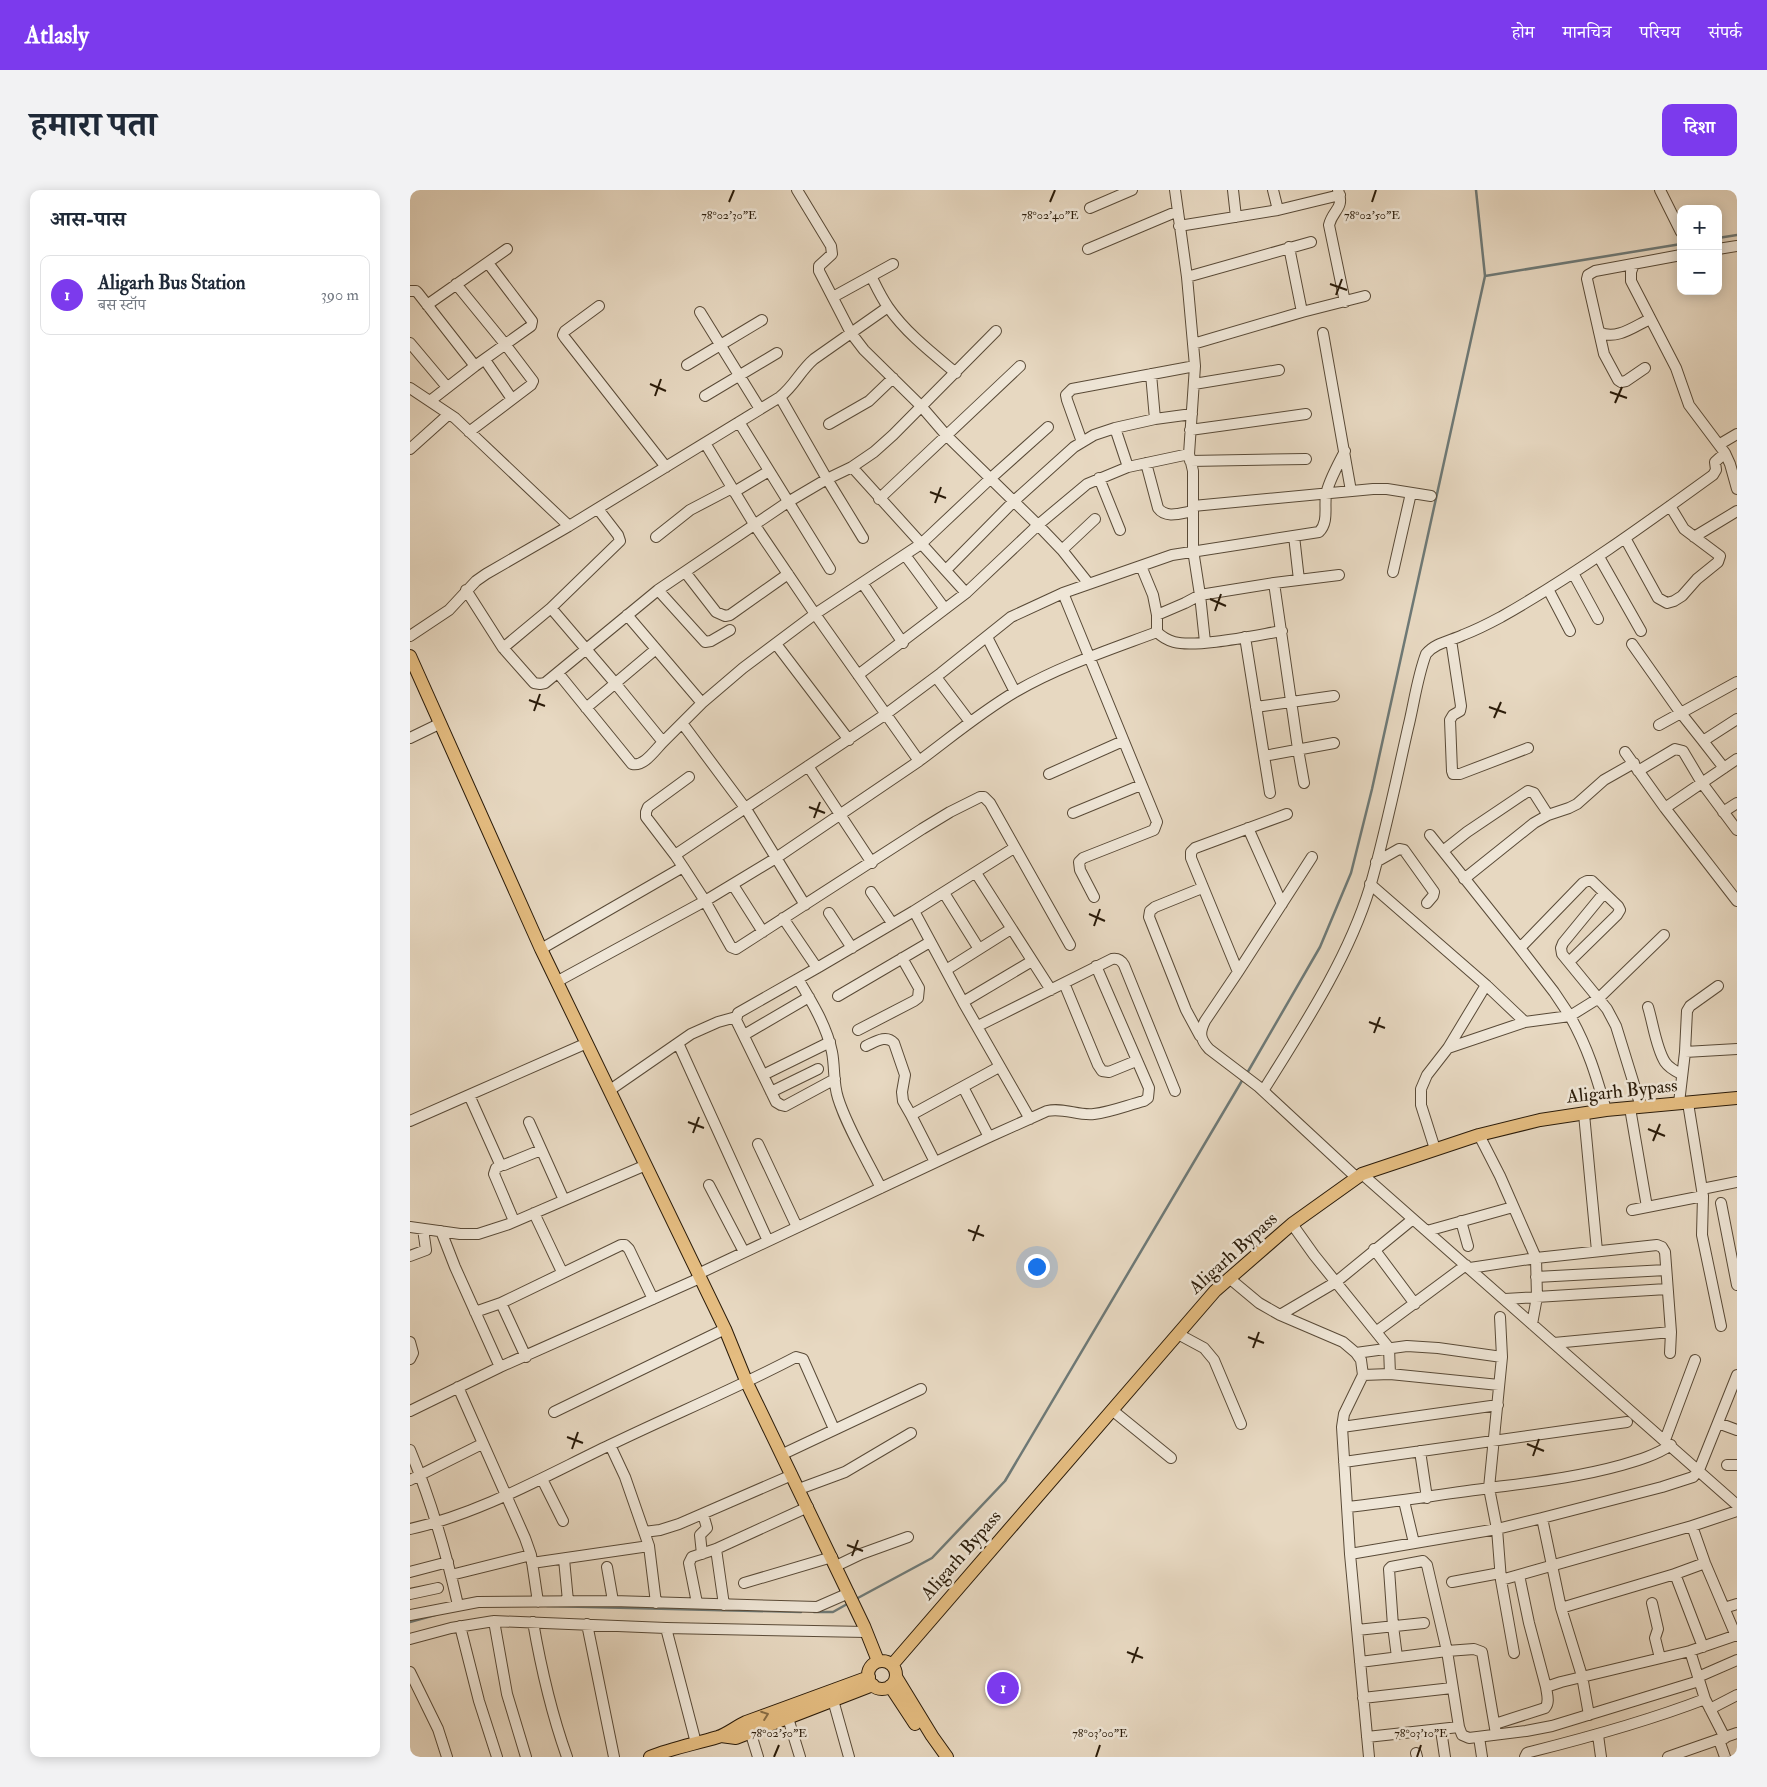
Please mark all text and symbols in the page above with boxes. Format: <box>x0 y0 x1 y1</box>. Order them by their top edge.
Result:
text: Atlasly <box>25 20 89 51</box>
text: होम <box>1512 21 1535 44</box>
text: मानचित्र <box>1563 21 1611 44</box>
text: परिचय <box>1639 21 1680 44</box>
text: संपर्क <box>1708 21 1742 44</box>
text: हमारा पता <box>30 103 156 147</box>
button: दिशा <box>1662 104 1737 156</box>
map controls <box>1677 205 1722 295</box>
button: + <box>1677 205 1722 250</box>
text: आस-पास <box>50 206 126 233</box>
text: 78°02'30"E <box>701 208 757 223</box>
text: 78°02'40"E <box>1021 208 1079 223</box>
text: 78°02'50"E <box>1344 208 1400 223</box>
button: − <box>1677 250 1722 295</box>
text: Aligarh Bus Station <box>98 271 246 295</box>
text: 1 <box>64 285 70 305</box>
text: 390 m <box>321 285 359 305</box>
text: बस स्टॉप <box>98 295 146 315</box>
street label: Aligarh Bypass <box>1564 1073 1679 1110</box>
street label: Aligarh Bypass <box>1183 1207 1283 1301</box>
your location <box>1024 1254 1050 1280</box>
street label: Aligarh Bypass <box>915 1505 1007 1606</box>
pin: 1 <box>987 1669 1019 1707</box>
one-way arrow <box>760 1711 769 1721</box>
text: 78°02'50"E <box>751 1726 807 1741</box>
text: 78°03'00"E <box>1072 1726 1128 1741</box>
text: 78°03'10"E <box>1394 1726 1448 1741</box>

